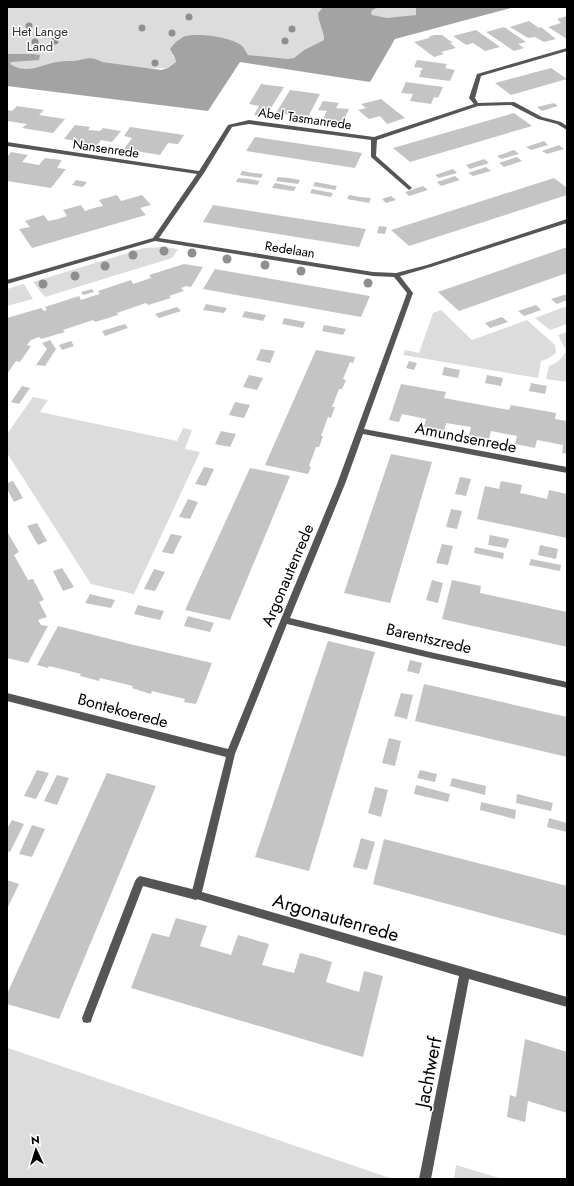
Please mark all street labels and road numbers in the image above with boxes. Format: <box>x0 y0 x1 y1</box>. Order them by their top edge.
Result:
street label: Abel Tasmanrede <box>257 103 353 134</box>
street label: Nansenrede <box>71 134 141 163</box>
street label: Redelaan <box>264 236 316 263</box>
street label: Amundsenrede <box>413 416 519 459</box>
street label: Argonautenrede <box>255 520 319 630</box>
street label: Barentszrede <box>384 617 474 659</box>
street label: Bontekoerede <box>75 687 171 734</box>
street label: Argonautenrede <box>270 887 402 948</box>
street label: Jachtwerf <box>408 1034 449 1113</box>

